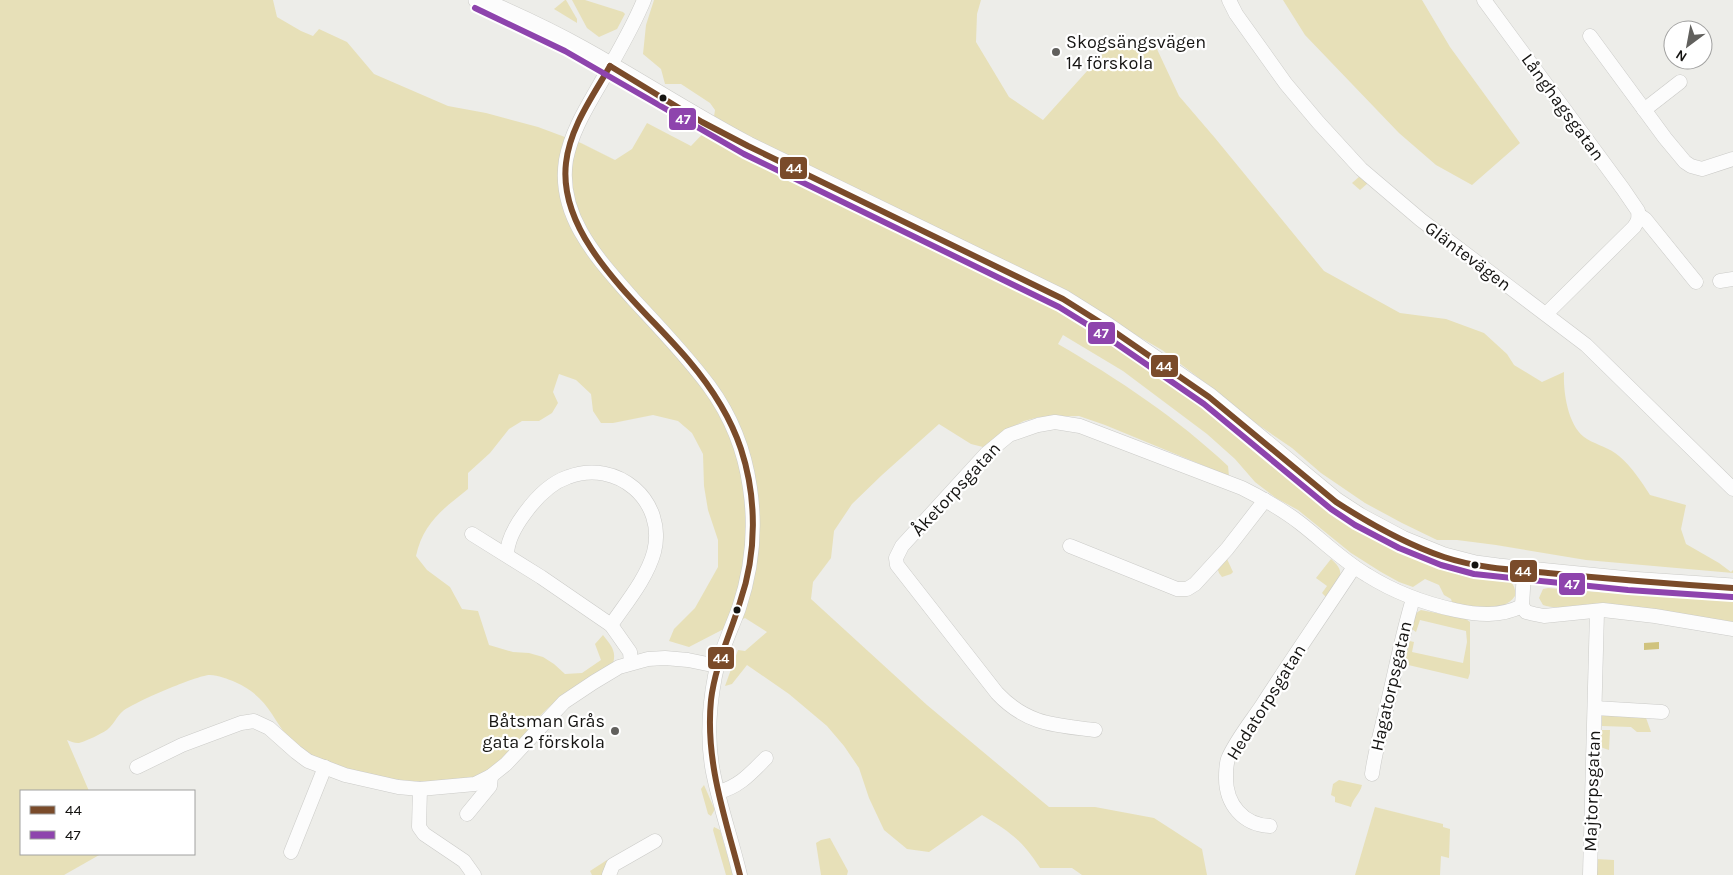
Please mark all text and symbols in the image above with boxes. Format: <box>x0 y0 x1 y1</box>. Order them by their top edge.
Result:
north arrow <box>1663 20 1713 70</box>
place label: Skogsängsvägen 14 förskola <box>1066 31 1206 74</box>
marker: Skogsängsvägen 14 förskola <box>1050 46 1062 58</box>
text: N <box>1673 46 1690 65</box>
street label: Långhagsgatan <box>1517 49 1609 165</box>
unlabelled marker <box>658 93 668 103</box>
line badge: 47 <box>668 107 697 131</box>
text: 47 <box>675 111 691 128</box>
line badge: 44 <box>779 156 808 180</box>
text: 44 <box>786 160 803 177</box>
street label: Gläntevägen <box>1420 216 1516 296</box>
line badge: 47 <box>1087 321 1116 345</box>
text: 47 <box>1093 325 1109 342</box>
line badge: 44 <box>1150 354 1179 378</box>
text: 44 <box>1156 358 1173 375</box>
street label: Åketorpsgatan <box>907 437 1005 541</box>
line badge: 44 <box>1509 559 1538 583</box>
unlabelled marker <box>1470 560 1480 570</box>
text: 44 <box>1515 563 1532 580</box>
line badge: 47 <box>1558 572 1586 596</box>
text: 47 <box>1564 576 1580 593</box>
unlabelled marker <box>732 605 742 615</box>
street label: Hagatorpsgatan <box>1365 619 1417 753</box>
street label: Hedatorpsgatan <box>1222 640 1310 764</box>
line badge: 44 <box>707 646 735 670</box>
text: 44 <box>713 650 730 667</box>
place label: Båtsman Grås gata 2 förskola <box>482 710 605 753</box>
marker: Båtsman Grås gata 2 förskola <box>609 725 621 737</box>
street label: Majtorpsgatan <box>1579 730 1605 852</box>
legend <box>20 790 195 855</box>
text: 44 <box>65 801 82 819</box>
text: 47 <box>65 826 80 844</box>

